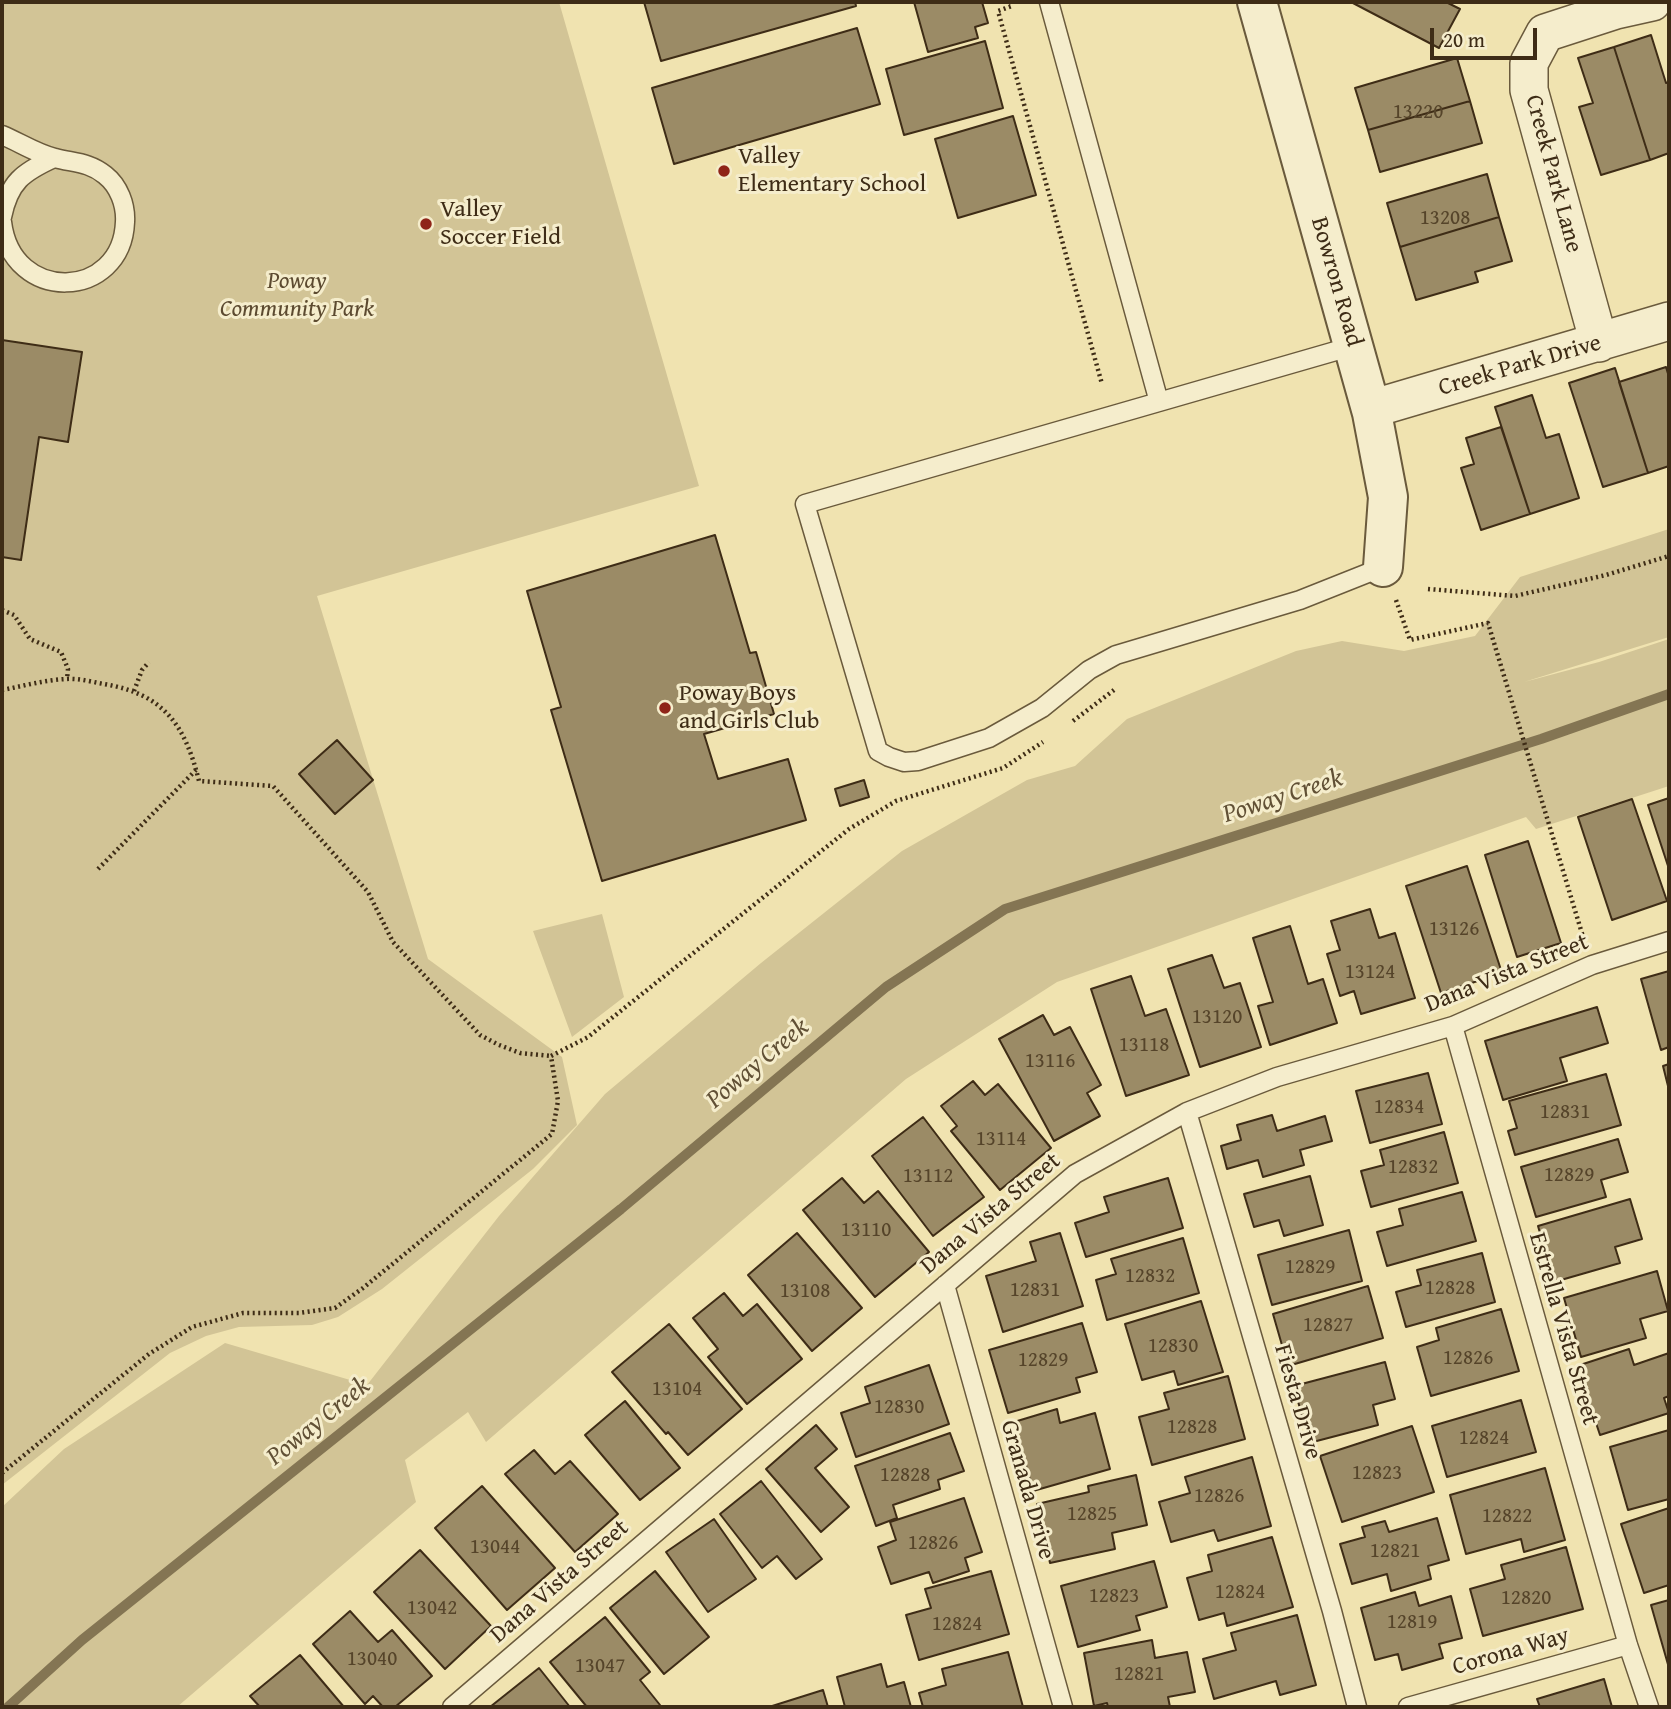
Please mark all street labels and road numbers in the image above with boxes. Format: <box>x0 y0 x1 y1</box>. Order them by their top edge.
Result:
street label: Creek Park Lane <box>1518 92 1588 256</box>
street label: Bowron Road <box>1304 214 1368 350</box>
street label: Creek Park Drive <box>1435 329 1605 403</box>
street label: Dana Vista Street <box>1421 928 1593 1020</box>
street label: Dana Vista Street <box>915 1147 1067 1281</box>
street label: Estrella Vista Street <box>1522 1229 1604 1429</box>
street label: Fiesta Drive <box>1267 1341 1327 1463</box>
street label: Granada Drive <box>993 1417 1061 1563</box>
street label: Dana Vista Street <box>485 1514 635 1650</box>
street label: Corona Way <box>1449 1622 1573 1682</box>

